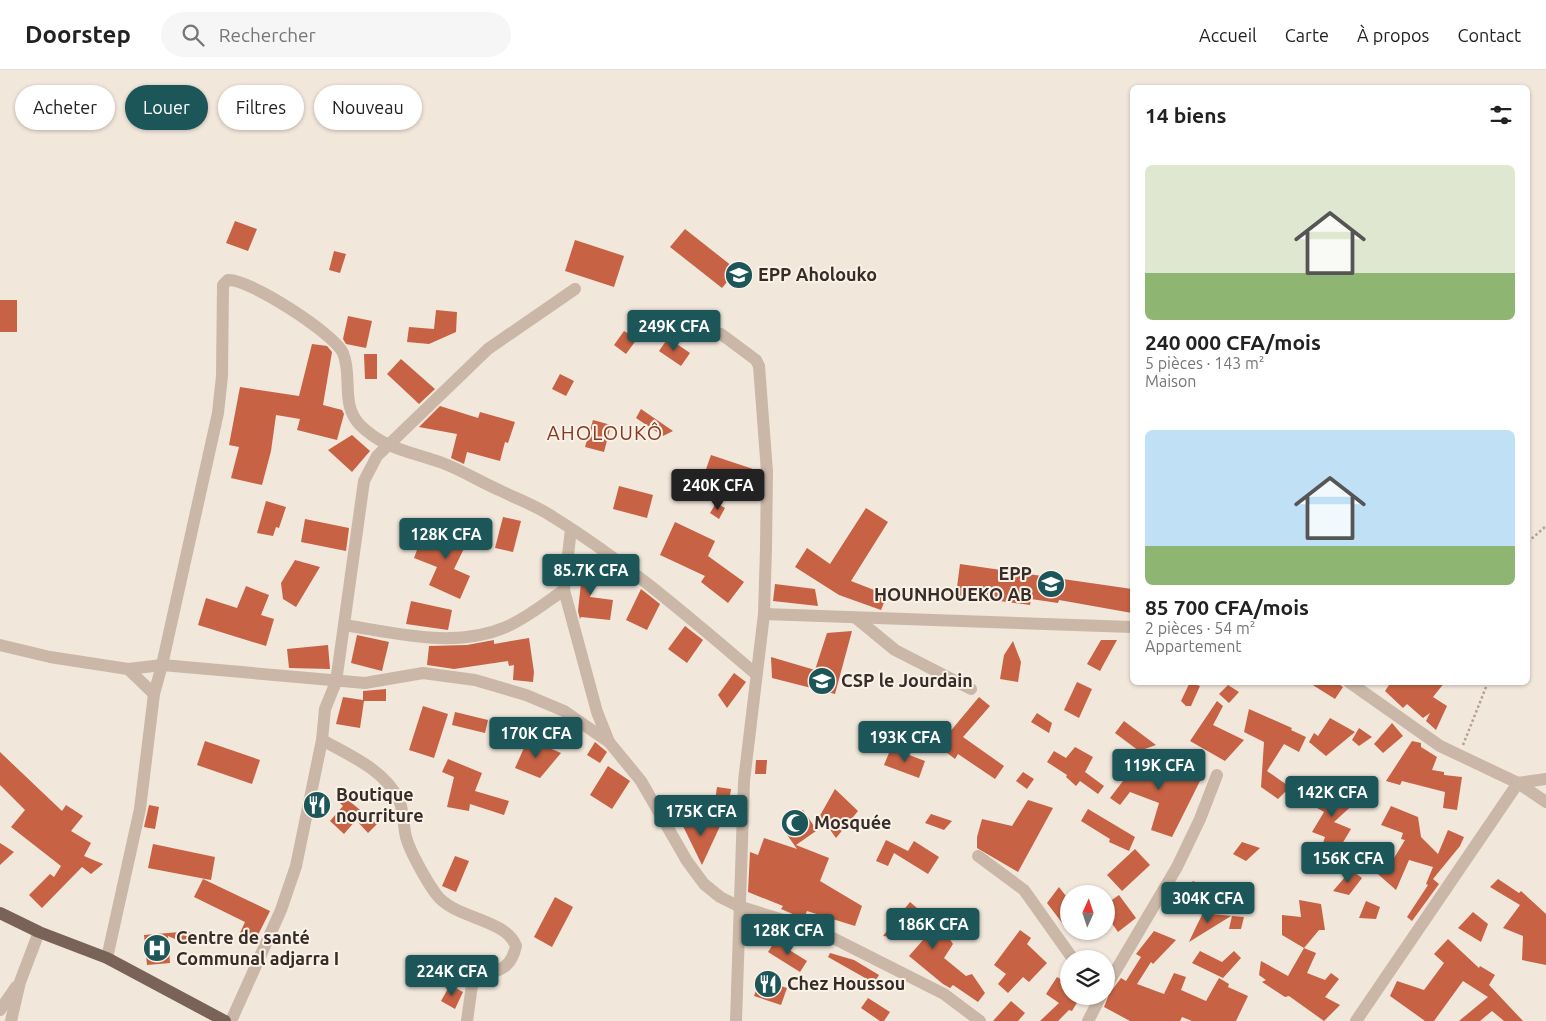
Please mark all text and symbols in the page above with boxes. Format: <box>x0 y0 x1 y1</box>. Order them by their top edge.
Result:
search box <box>161 12 511 57</box>
text: Doorstep <box>25 21 131 48</box>
icon: search <box>179 21 207 49</box>
text: Rechercher <box>219 24 316 46</box>
text: Accueil <box>1199 25 1257 45</box>
text: Carte <box>1285 25 1329 45</box>
text: À propos <box>1357 25 1429 45</box>
text: Contact <box>1457 25 1521 45</box>
chip: Acheter <box>15 85 115 130</box>
chip: Louer <box>125 85 208 130</box>
chip: Filtres <box>218 85 304 130</box>
chip: Nouveau <box>314 85 422 130</box>
icon: filters <box>1487 101 1515 129</box>
text: 14 biens <box>1145 103 1226 127</box>
icon: home <box>1285 198 1375 288</box>
school or university icon: EPP Aholouko <box>724 260 754 290</box>
place label: EPP Aholouko <box>758 264 877 284</box>
pin: 249K CFA <box>622 310 726 352</box>
text: 249K CFA <box>638 317 710 335</box>
text: 240 000 CFA/mois <box>1145 330 1321 354</box>
text: 5 pièces · 143 m² <box>1145 354 1265 372</box>
text: Maison <box>1145 372 1196 390</box>
district label: AHOLOUKÔ <box>547 421 663 444</box>
icon: home <box>1285 463 1375 553</box>
pin: 240K CFA <box>666 468 770 511</box>
text: 240K CFA <box>682 476 754 494</box>
pin: 128K CFA <box>394 518 498 560</box>
text: 128K CFA <box>410 525 482 543</box>
pin: 85.7K CFA <box>534 554 648 596</box>
text: 85.7K CFA <box>553 561 629 579</box>
place label: EPP HOUNHOUEKO AB <box>874 563 1032 604</box>
school or university icon: EPP HOUNHOUEKO AB <box>1036 569 1066 599</box>
text: 85 700 CFA/mois <box>1145 595 1309 619</box>
text: 2 pièces · 54 m² <box>1145 619 1255 637</box>
text: Appartement <box>1145 637 1242 655</box>
school or university icon: CSP le Jourdain <box>807 666 837 696</box>
place label: CSP le Jourdain <box>841 670 973 690</box>
pin: 170K CFA <box>484 716 588 759</box>
pin: 193K CFA <box>853 720 957 763</box>
text: 170K CFA <box>500 724 572 742</box>
text: 193K CFA <box>869 728 941 746</box>
pin: 119K CFA <box>1107 748 1211 791</box>
text: 119K CFA <box>1123 756 1195 774</box>
pin: 142K CFA <box>1280 776 1384 818</box>
text: 142K CFA <box>1296 783 1368 801</box>
place label: Boutique nourriture <box>336 784 424 825</box>
restaurant icon: Boutique nourriture <box>302 790 332 820</box>
pin: 175K CFA <box>649 794 753 837</box>
text: 175K CFA <box>665 802 737 820</box>
mosque icon: Mosquée <box>780 808 810 838</box>
place label: Mosquée <box>814 812 891 832</box>
pin: 156K CFA <box>1296 842 1400 884</box>
text: 156K CFA <box>1312 849 1384 867</box>
pin: 304K CFA <box>1156 882 1260 924</box>
north arrow <box>1060 885 1115 940</box>
map controls <box>1060 885 1115 1005</box>
text: 304K CFA <box>1172 889 1244 907</box>
pin: 186K CFA <box>881 908 985 950</box>
pin: 128K CFA <box>736 914 840 956</box>
text: 186K CFA <box>897 915 969 933</box>
text: 128K CFA <box>752 921 824 939</box>
place label: Centre de santé Communal adjarra I <box>176 927 339 968</box>
hospital icon: Centre de santé Communal adjarra I <box>142 933 172 963</box>
button: layers <box>1060 950 1115 1005</box>
pin: 224K CFA <box>400 954 504 997</box>
text: 224K CFA <box>416 962 488 980</box>
restaurant icon: Chez Houssou <box>753 969 783 999</box>
place label: Chez Houssou <box>787 973 905 993</box>

